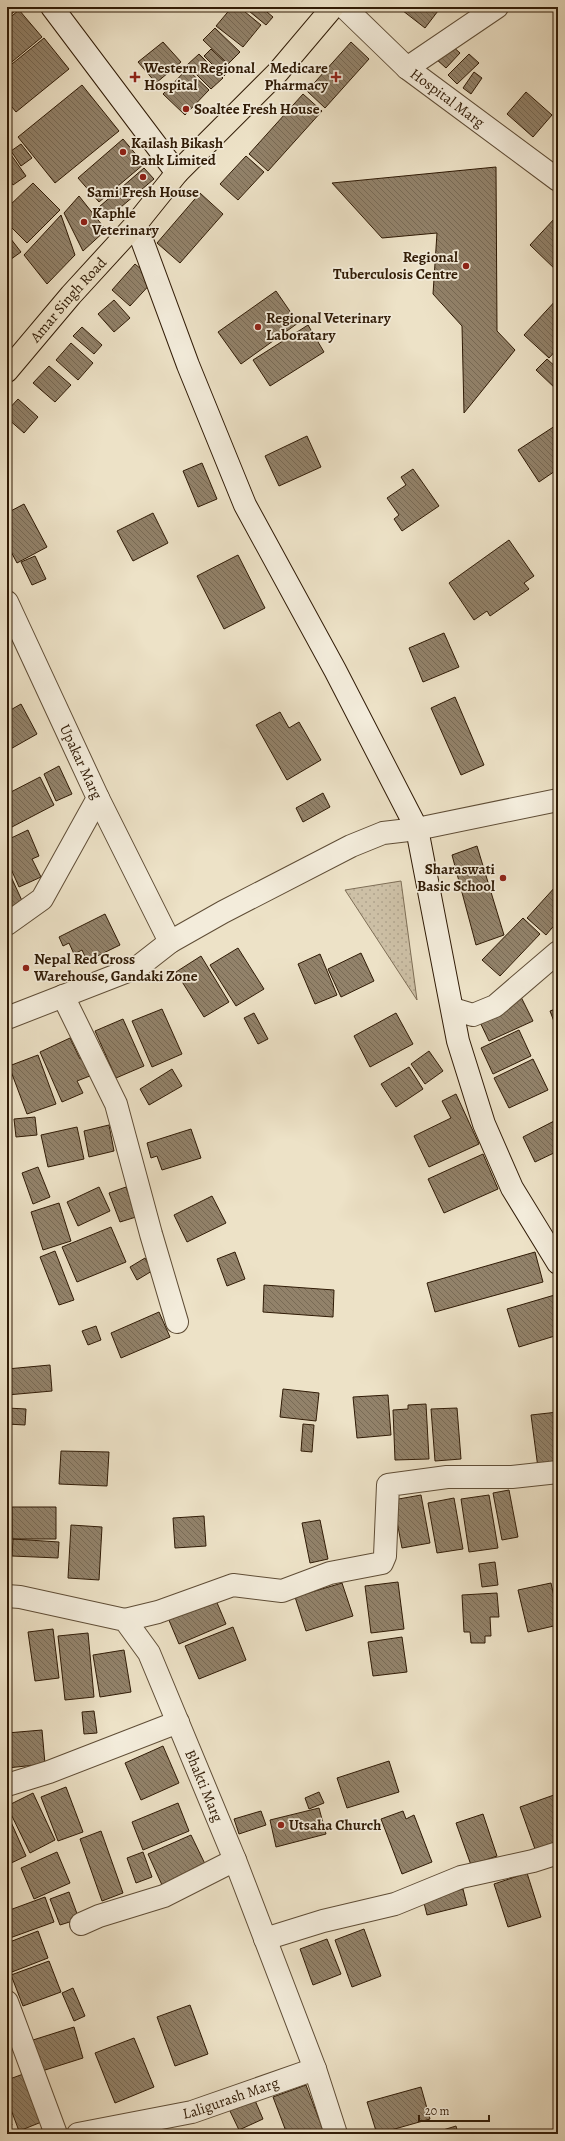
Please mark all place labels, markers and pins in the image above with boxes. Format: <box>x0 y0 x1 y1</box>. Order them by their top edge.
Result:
place label: Western Regional Hospital <box>143 58 255 95</box>
place label: Medicare Pharmacy <box>265 58 329 95</box>
marker: Western Regional Hospital <box>129 71 141 83</box>
marker: Medicare Pharmacy <box>331 72 341 82</box>
place label: Soaltee Fresh House <box>194 99 320 119</box>
marker: Soaltee Fresh House <box>181 104 191 114</box>
place label: Kailash Bikash Bank Limited <box>131 133 223 170</box>
marker: Kailash Bikash Bank Limited <box>118 147 128 157</box>
marker: Sami Fresh House <box>138 172 148 182</box>
place label: Sami Fresh House <box>87 182 199 202</box>
place label: Kaphle Veterinary <box>91 203 160 240</box>
marker: Kaphle Veterinary <box>79 217 89 227</box>
place label: Regional Tuberculosis Centre <box>333 247 458 284</box>
marker: Regional Tuberculosis Centre <box>461 261 471 271</box>
place label: Regional Veterinary Laboratary <box>266 308 392 345</box>
marker: Regional Veterinary Laboratary <box>253 322 263 332</box>
place label: Sharaswati Basic School <box>417 859 496 896</box>
marker: Sharaswati Basic School <box>498 873 508 883</box>
place label: Nepal Red Cross Warehouse, Gandaki Zone <box>33 949 198 986</box>
marker: Nepal Red Cross Warehouse, Gandaki Zone <box>21 963 31 973</box>
place label: Utsaha Church <box>289 1815 381 1835</box>
marker: Utsaha Church <box>276 1820 286 1830</box>

